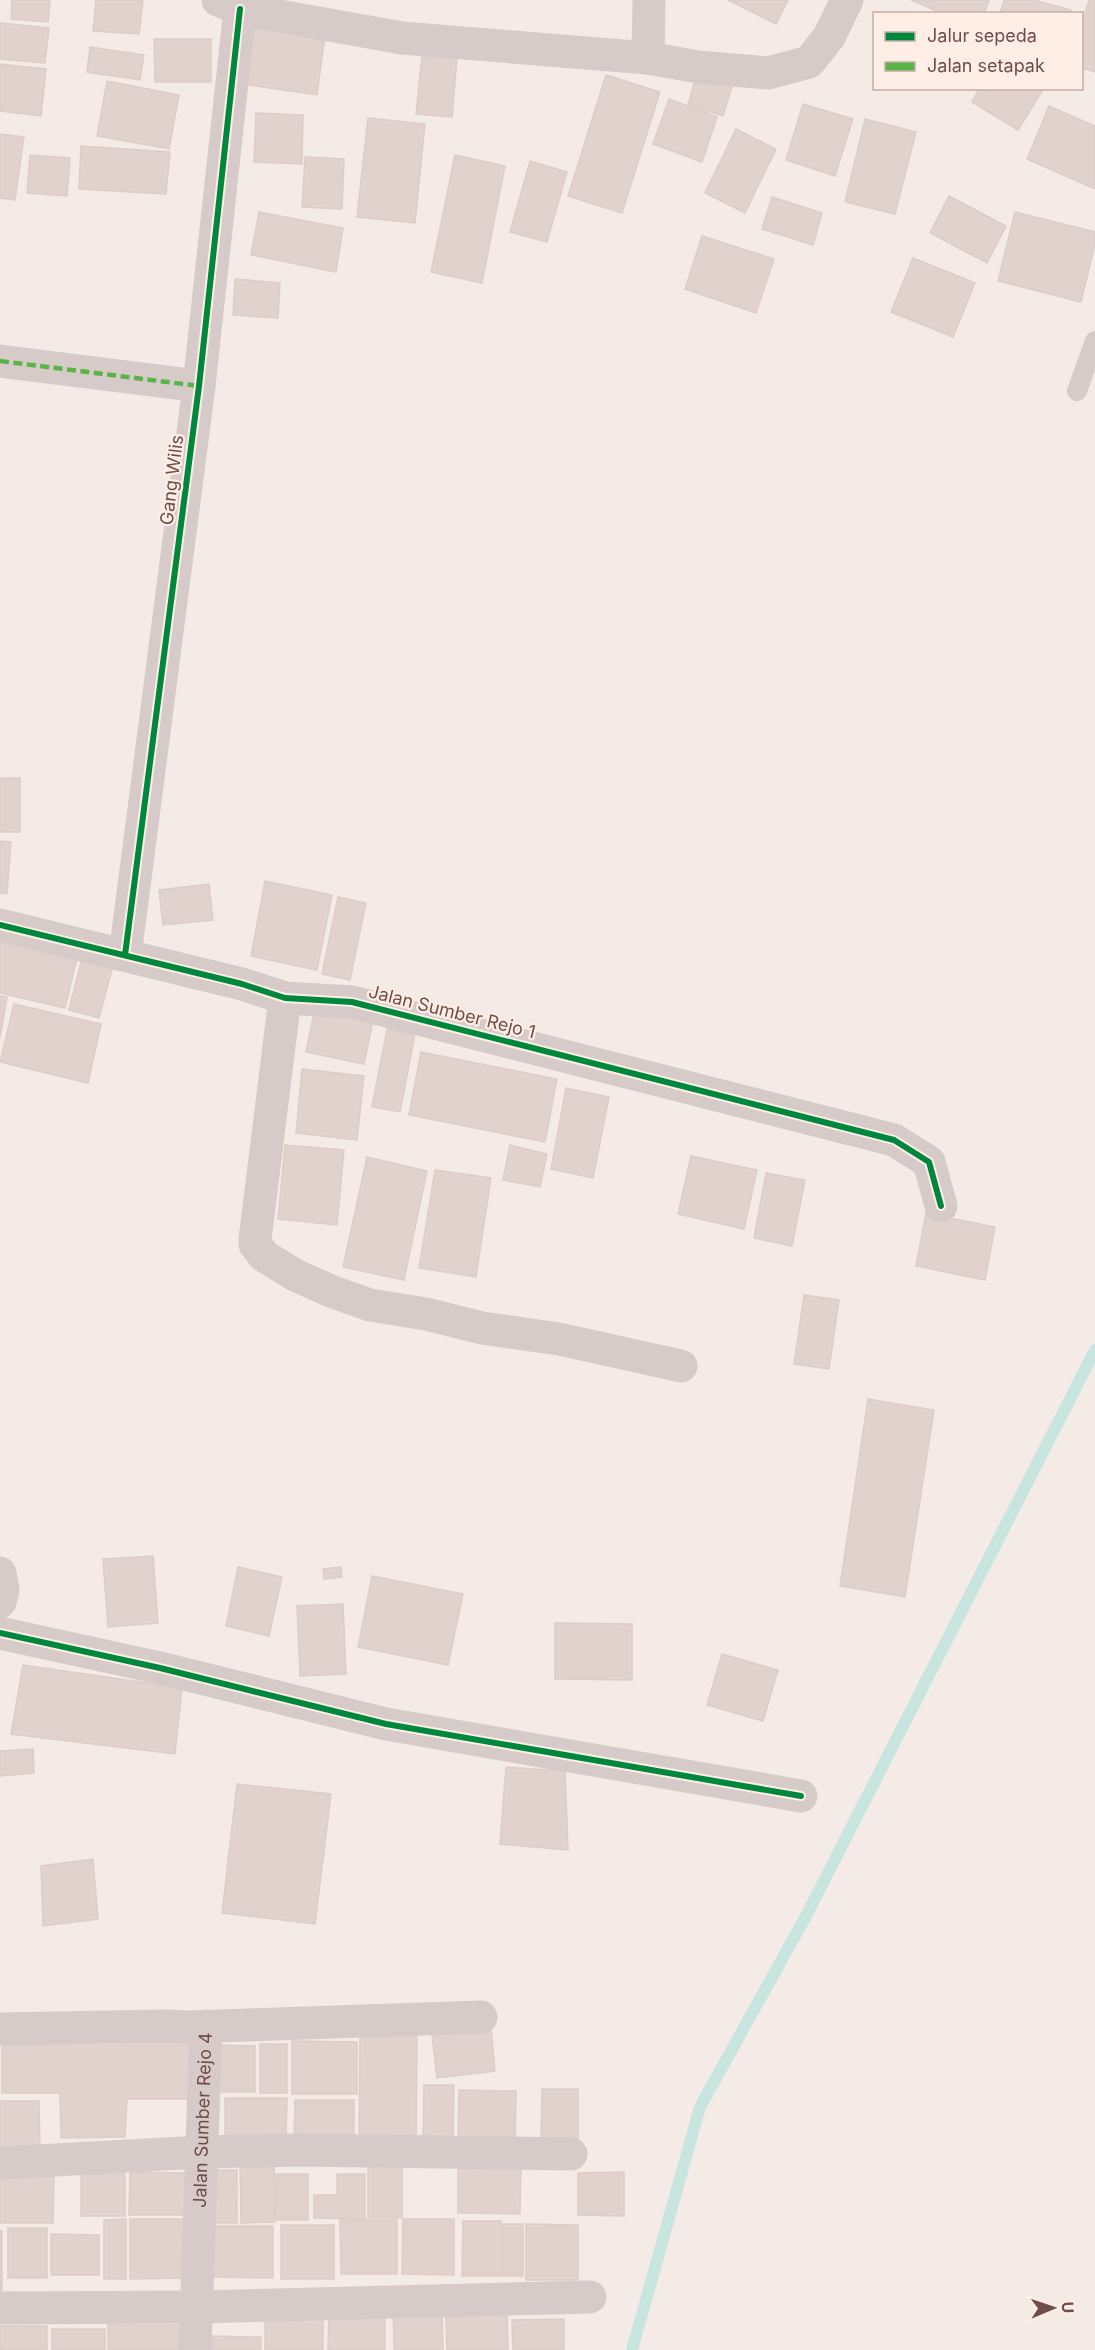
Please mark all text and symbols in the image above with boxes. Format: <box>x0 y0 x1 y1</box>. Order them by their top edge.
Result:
legend <box>873 12 1083 90</box>
text: Jalur sepeda <box>927 25 1037 46</box>
text: Jalan setapak <box>927 55 1045 76</box>
street label: Gang Wilis <box>156 434 187 526</box>
street label: Jalan Sumber Rejo 1 <box>367 981 538 1042</box>
street label: Jalan Sumber Rejo 4 <box>189 2032 216 2208</box>
north arrow <box>1023 2278 1083 2338</box>
text: U <box>1058 2301 1078 2314</box>

